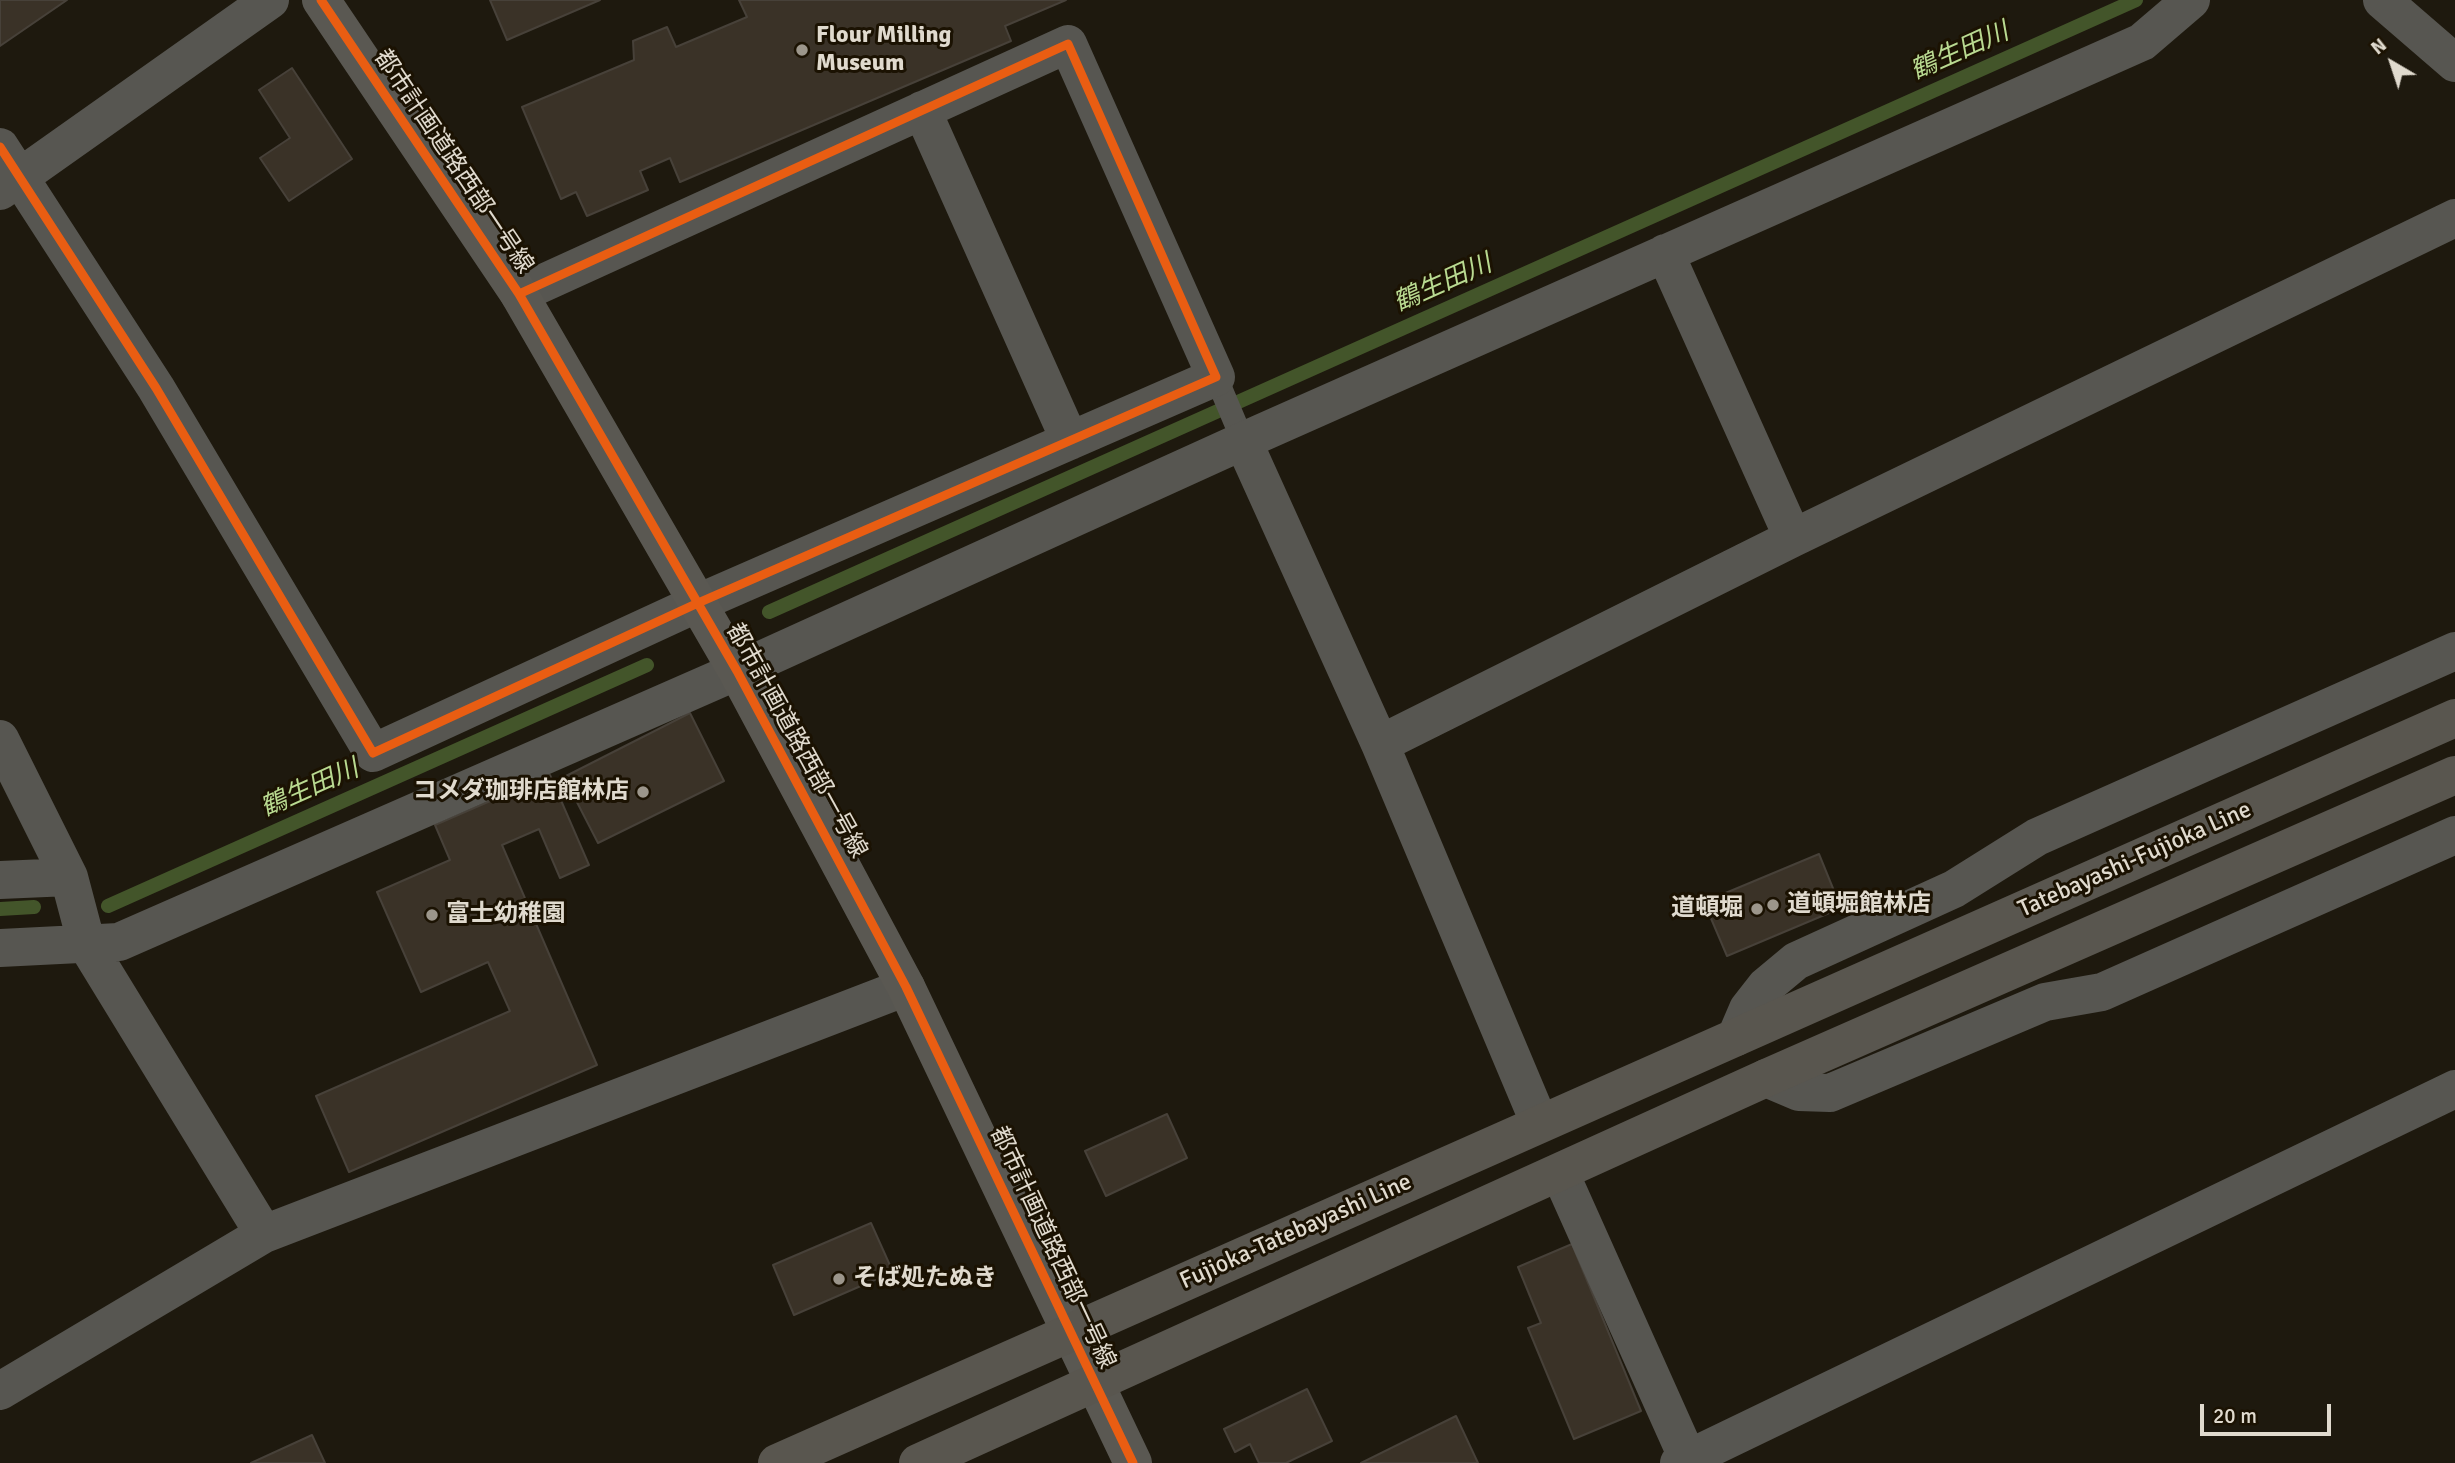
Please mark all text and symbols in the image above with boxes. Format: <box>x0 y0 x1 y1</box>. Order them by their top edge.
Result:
water label: 鶴生田川 <box>1906 17 2014 87</box>
place label: Flour Milling Museum <box>816 22 951 78</box>
north arrow <box>2357 28 2427 98</box>
text: N <box>2366 33 2391 60</box>
marker: Flour Milling Museum <box>794 42 810 58</box>
street label: 都市計画道路西部一号線 <box>367 45 539 279</box>
water label: 鶴生田川 <box>1389 249 1497 319</box>
street label: 都市計画道路西部一号線 <box>719 619 873 863</box>
water label: 鶴生田川 <box>256 754 364 824</box>
place label: コメダ珈琲店館林店 <box>413 778 629 806</box>
marker: コメダ珈琲店館林店 <box>635 784 651 800</box>
street label: Tatebayashi-Fujioka Line <box>2014 796 2256 924</box>
place label: 道頓堀館林店 <box>1787 891 1931 919</box>
place label: 道頓堀 <box>1671 895 1743 923</box>
marker: 道頓堀館林店 <box>1765 897 1781 913</box>
place label: 富士幼稚園 <box>446 901 566 929</box>
marker: 道頓堀 <box>1749 901 1765 917</box>
marker: 富士幼稚園 <box>424 907 440 923</box>
street label: 都市計画道路西部一号線 <box>983 1122 1121 1374</box>
street label: Fujioka-Tatebayashi Line <box>1176 1168 1416 1296</box>
place label: そば処たぬき <box>853 1265 997 1293</box>
marker: そば処たぬき <box>831 1271 847 1287</box>
scale bar <box>2203 1390 2334 1434</box>
text: 20 m <box>2213 1403 2257 1429</box>

